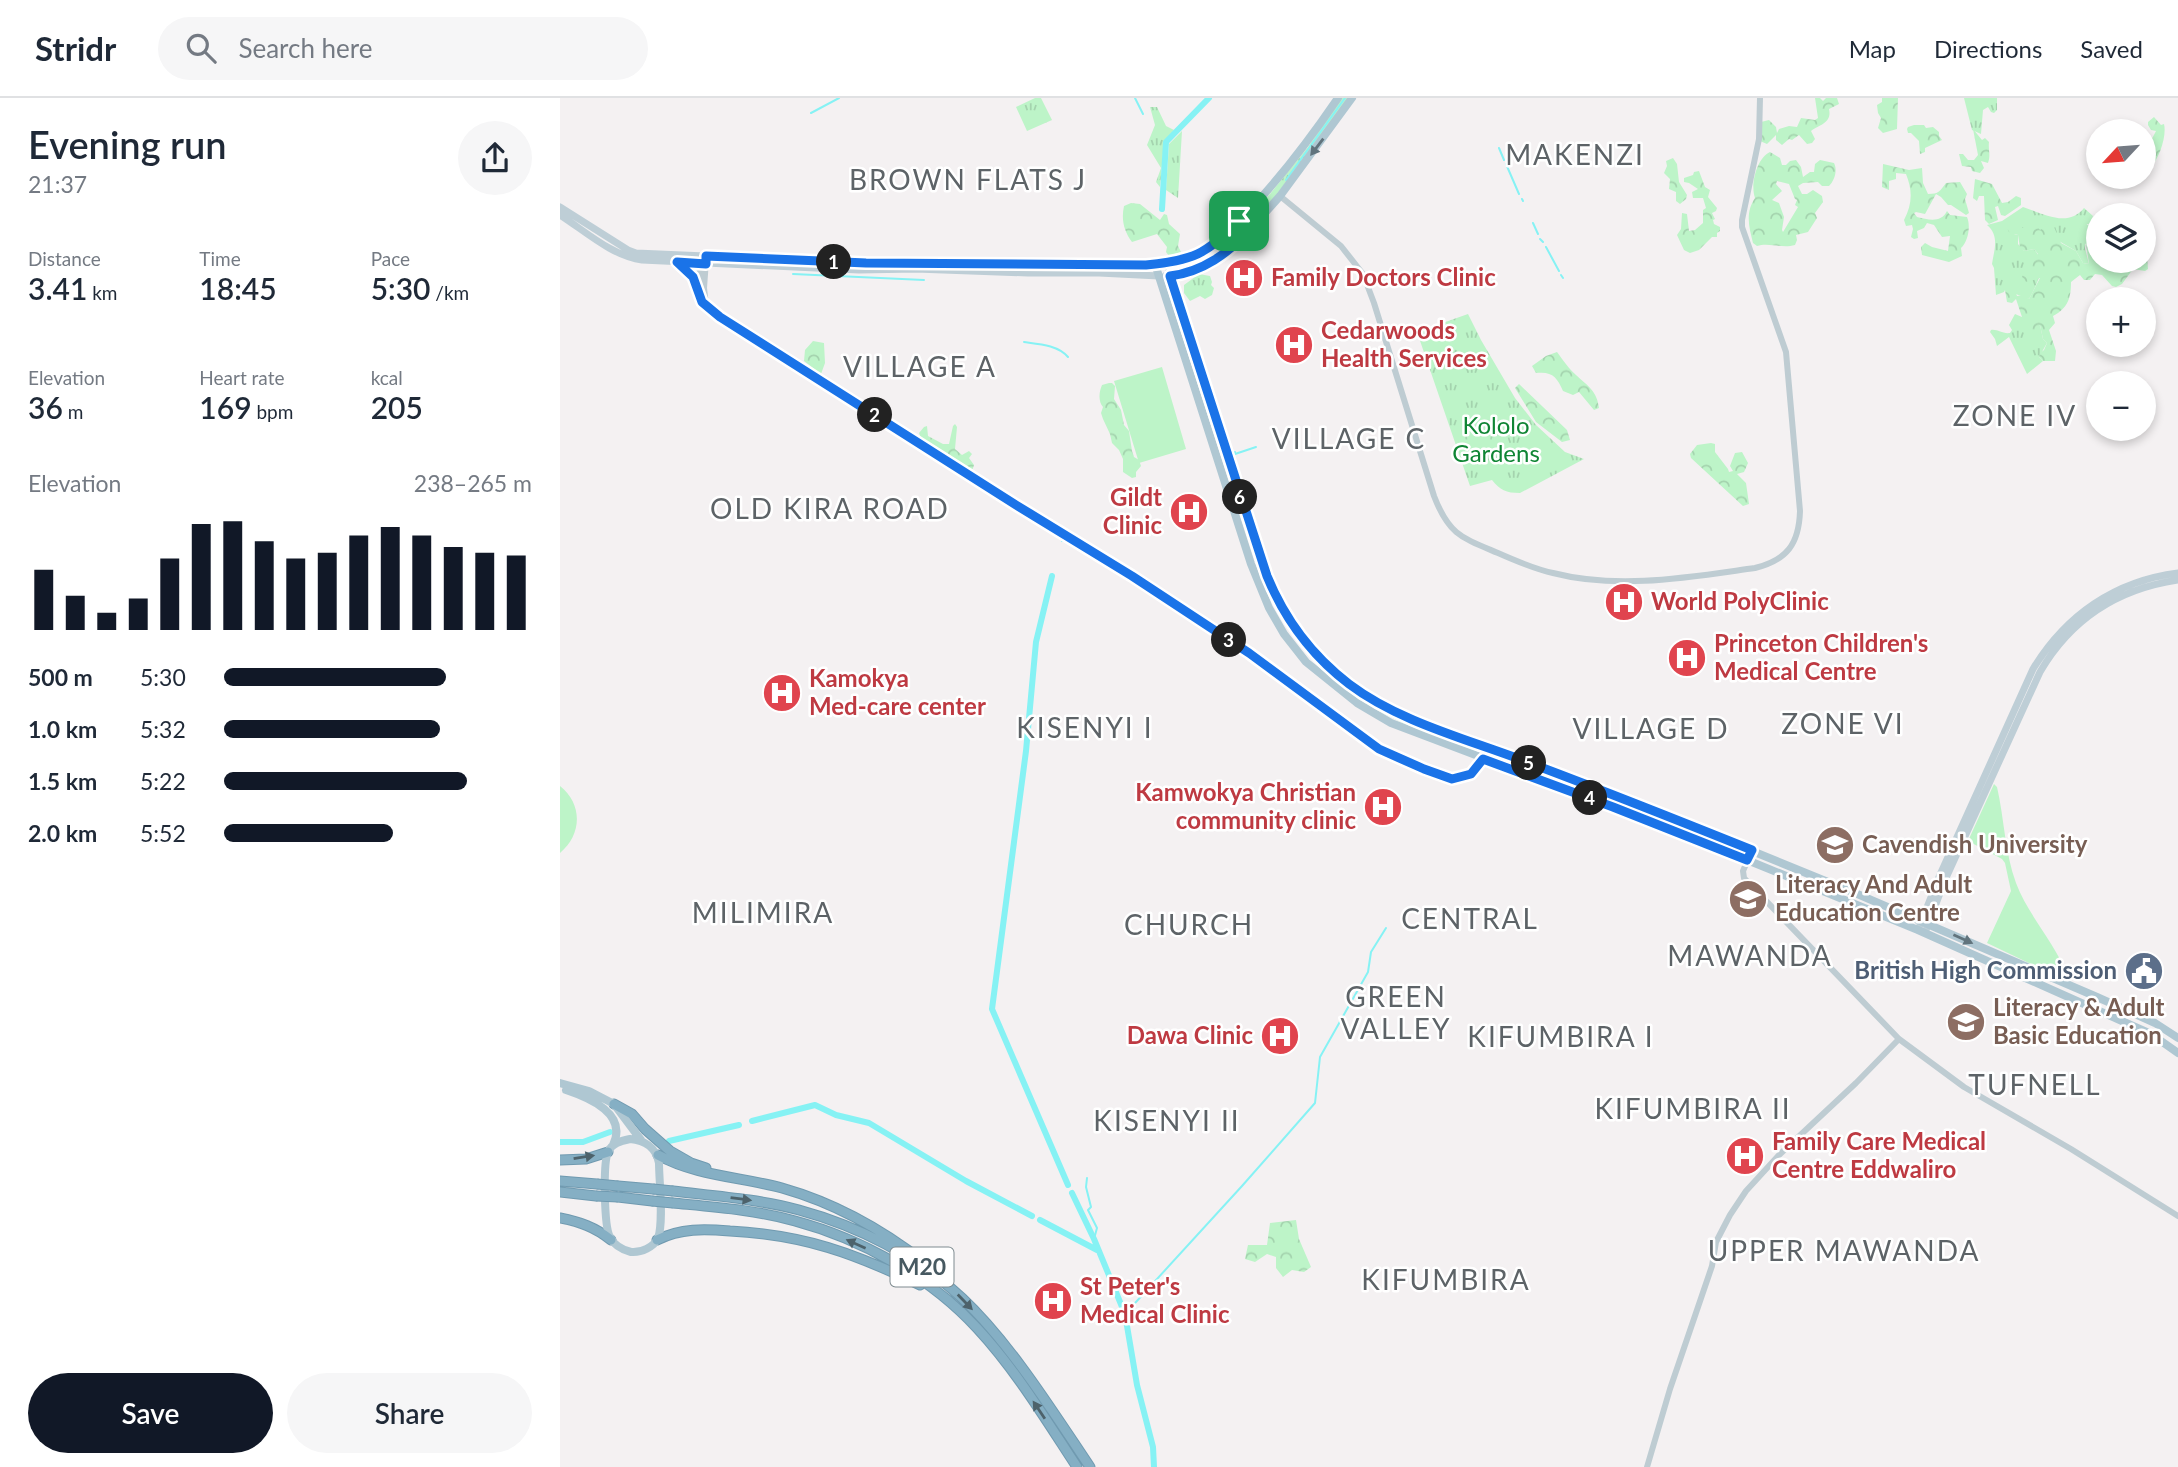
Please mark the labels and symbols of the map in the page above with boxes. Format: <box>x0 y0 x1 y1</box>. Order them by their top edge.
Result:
north arrow <box>2086 119 2156 189</box>
district label: MAKENZI <box>1505 137 1645 171</box>
one-way arrow <box>1310 138 1324 156</box>
district label: BROWN FLATS J <box>849 162 1087 196</box>
pin <box>1209 191 1269 251</box>
pin: 1 <box>816 244 852 280</box>
hospital icon: Family Doctors Clinic <box>1223 257 1265 299</box>
place label: Family Doctors Clinic <box>1271 262 1496 291</box>
place label: Cedarwoods Health Services <box>1321 315 1487 372</box>
hospital icon: Cedarwoods Health Services <box>1273 324 1315 366</box>
district label: VILLAGE A <box>843 349 997 383</box>
pin: 2 <box>858 398 892 432</box>
district label: ZONE IV <box>1953 398 2077 432</box>
park label: Kololo Gardens <box>1452 410 1540 467</box>
district label: VILLAGE C <box>1272 421 1426 455</box>
pin: 6 <box>1222 480 1258 514</box>
place label: Gildt Clinic <box>1103 482 1162 539</box>
district label: OLD KIRA ROAD <box>710 491 950 525</box>
hospital icon: Gildt Clinic <box>1168 491 1210 533</box>
hospital icon: World PolyClinic <box>1603 581 1645 623</box>
place label: World PolyClinic <box>1651 586 1829 615</box>
pin: 3 <box>1212 622 1246 658</box>
place label: Princeton Children's Medical Centre <box>1714 628 1928 685</box>
hospital icon: Princeton Children's Medical Centre <box>1666 637 1708 679</box>
place label: Kamokya Med-care center <box>809 663 986 720</box>
hospital icon: Kamokya Med-care center <box>761 672 803 714</box>
district label: ZONE VI <box>1781 706 1905 740</box>
district label: KISENYI I <box>1016 710 1154 744</box>
district label: VILLAGE D <box>1572 711 1730 745</box>
pin: 5 <box>1511 746 1546 780</box>
place label: Kamwokya Christian community clinic <box>1135 777 1356 834</box>
pin: 4 <box>1572 780 1608 816</box>
hospital icon: Kamwokya Christian community clinic <box>1362 786 1404 828</box>
school or university icon: Cavendish University <box>1814 824 1856 866</box>
place label: Cavendish University <box>1862 829 2088 858</box>
place label: Literacy And Adult Education Centre <box>1775 869 1972 926</box>
school or university icon: Literacy And Adult Education Centre <box>1727 878 1769 920</box>
district label: MILIMIRA <box>692 895 834 929</box>
district label: CENTRAL <box>1401 901 1539 935</box>
district label: CHURCH <box>1124 907 1254 941</box>
one-way arrow <box>1953 934 1974 945</box>
district label: MAWANDA <box>1667 938 1833 972</box>
public building icon: British High Commission <box>2123 950 2165 992</box>
place label: British High Commission <box>1854 955 2117 984</box>
district label: GREEN VALLEY <box>1341 979 1451 1045</box>
place label: Literacy & Adult Basic Education <box>1993 992 2165 1049</box>
school or university icon: Literacy & Adult Basic Education <box>1945 1001 1987 1043</box>
hospital icon: Dawa Clinic <box>1259 1015 1301 1057</box>
district label: KIFUMBIRA I <box>1467 1019 1655 1053</box>
place label: Dawa Clinic <box>1127 1020 1253 1049</box>
district label: TUFNELL <box>1968 1067 2102 1101</box>
district label: KIFUMBIRA II <box>1594 1091 1792 1125</box>
district label: KISENYI II <box>1093 1103 1241 1137</box>
place label: Family Care Medical Centre Eddwaliro <box>1772 1126 1986 1183</box>
hospital icon: Family Care Medical Centre Eddwaliro <box>1724 1135 1766 1177</box>
one-way arrow <box>573 1151 595 1162</box>
one-way arrow <box>730 1193 752 1204</box>
district label: UPPER MAWANDA <box>1708 1233 1980 1267</box>
one-way arrow <box>846 1238 866 1250</box>
road number: M20 <box>890 1248 954 1286</box>
district label: KIFUMBIRA <box>1361 1262 1531 1296</box>
place label: St Peter's Medical Clinic <box>1080 1271 1230 1328</box>
hospital icon: St Peter's Medical Clinic <box>1032 1280 1074 1322</box>
one-way arrow <box>957 1294 974 1311</box>
one-way arrow <box>1033 1401 1046 1420</box>

